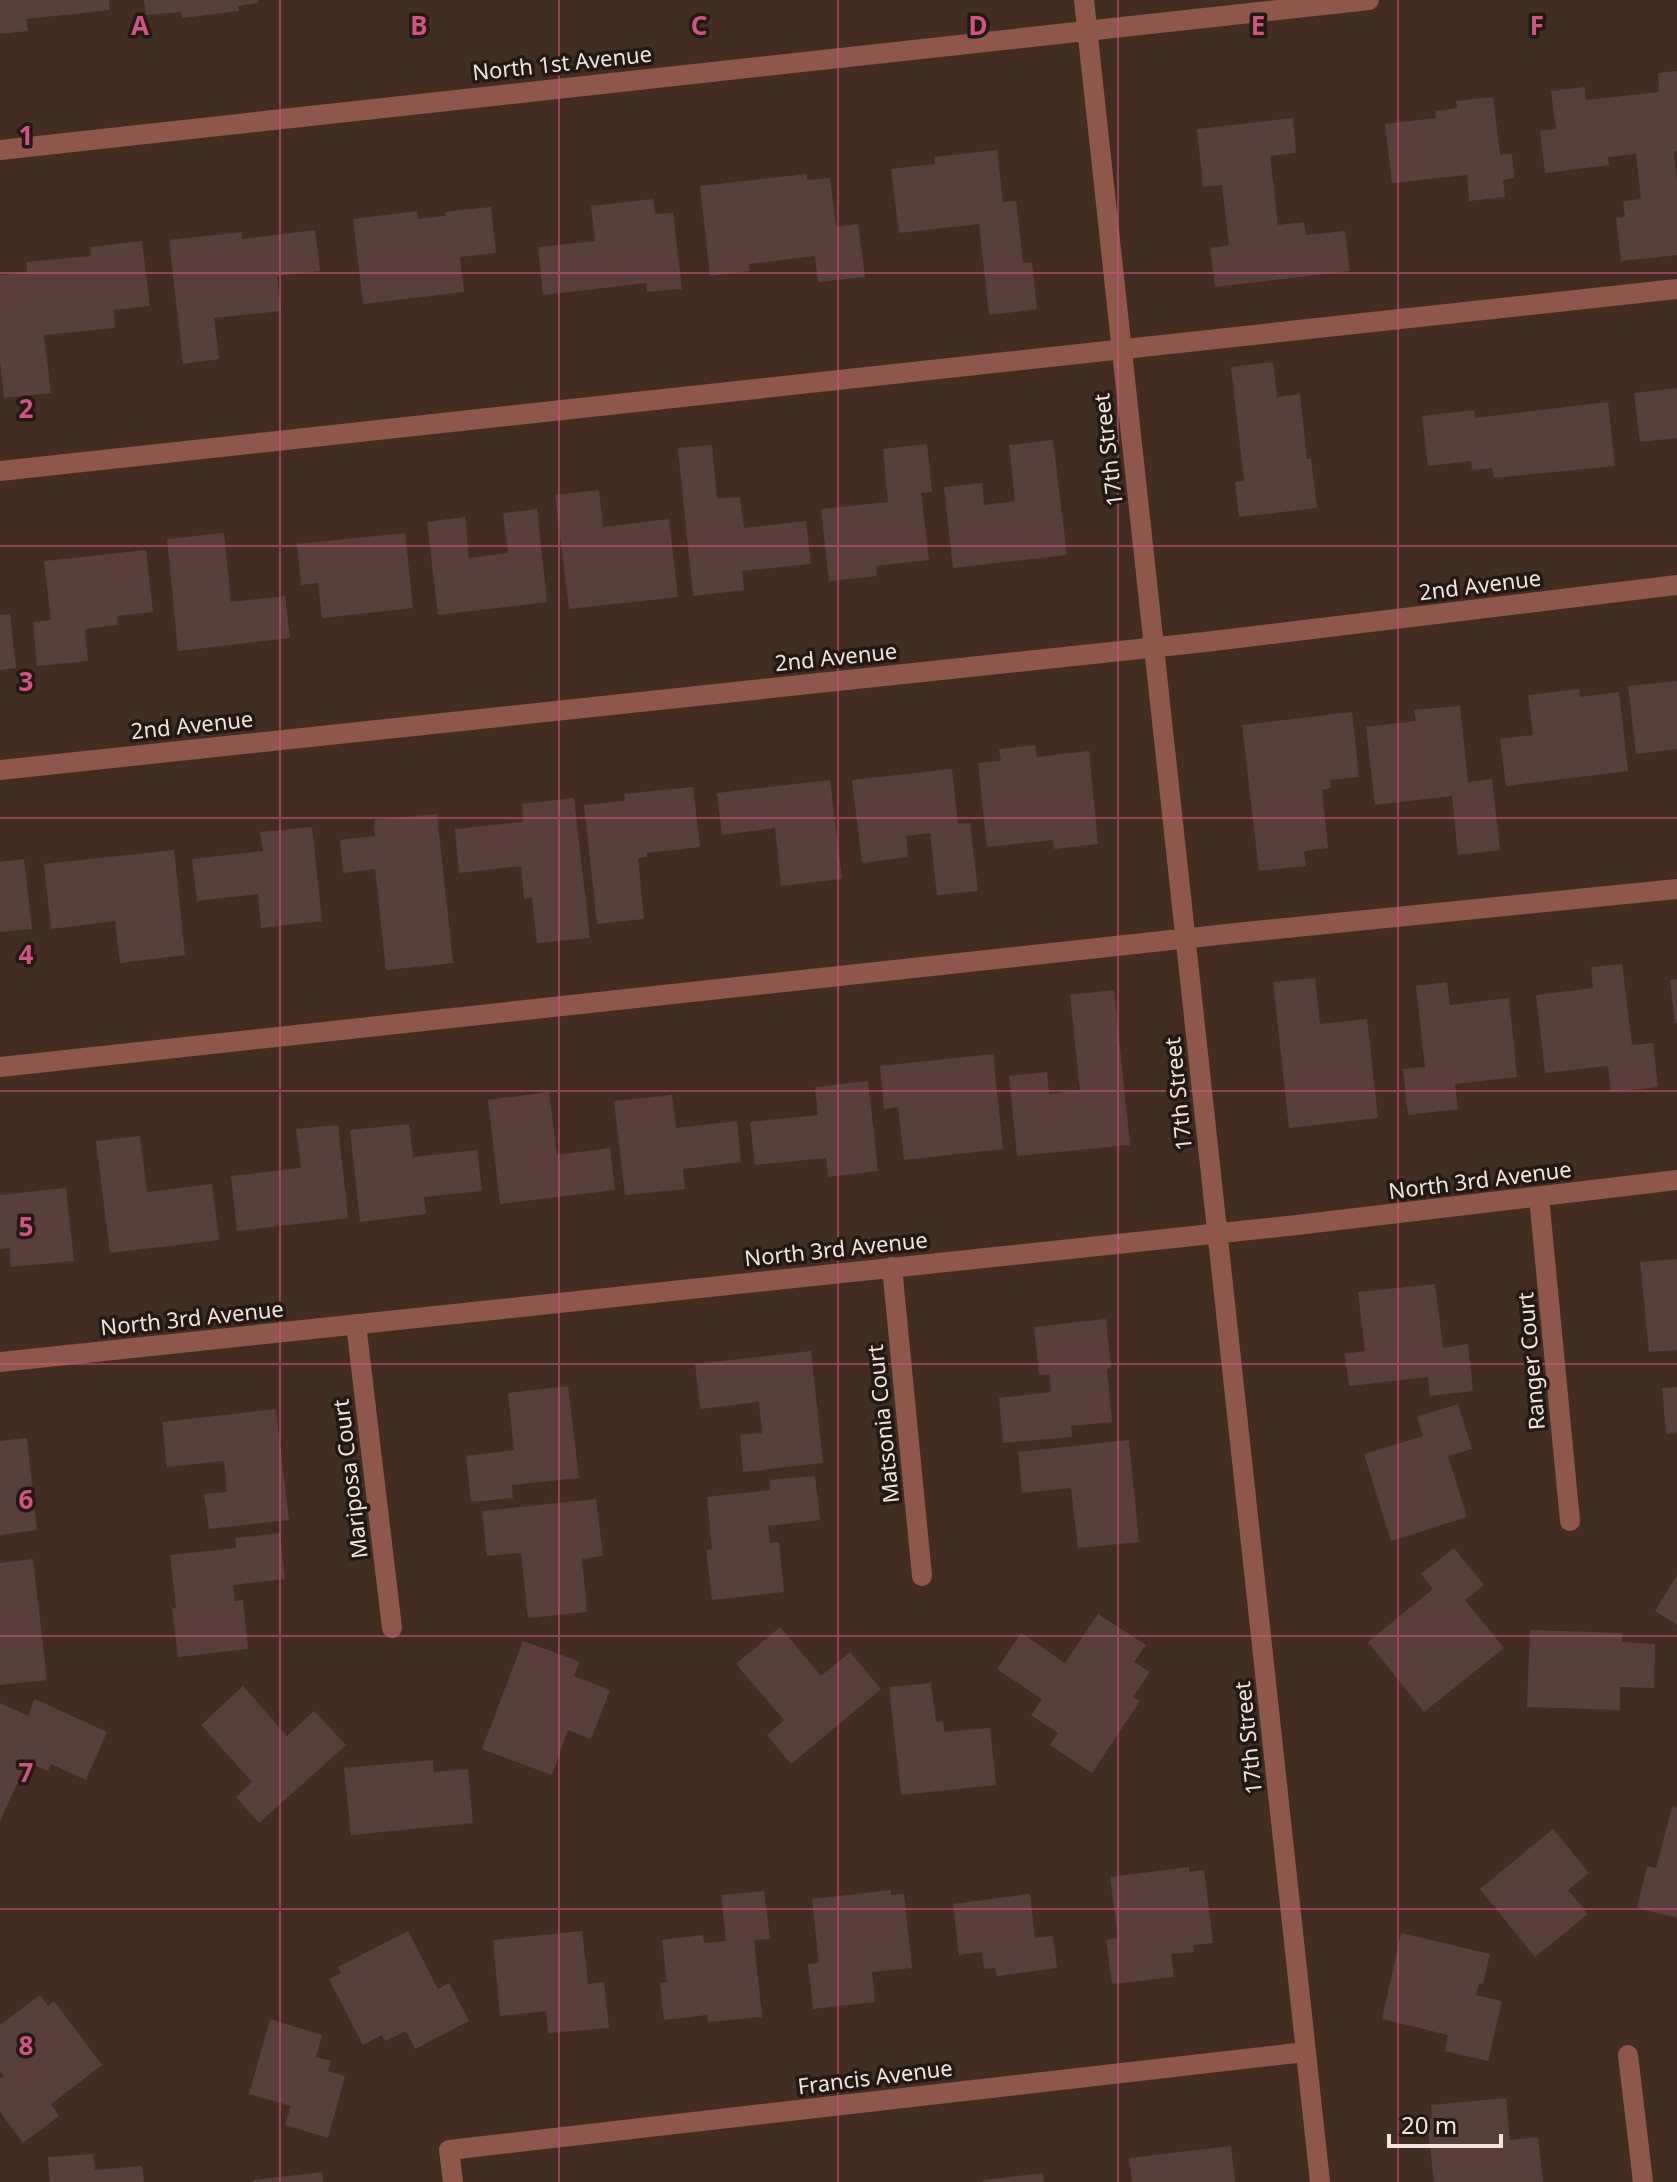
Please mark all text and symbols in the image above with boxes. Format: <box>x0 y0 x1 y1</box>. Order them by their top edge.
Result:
text: A <box>131 7 149 43</box>
text: B <box>410 7 428 43</box>
text: C <box>691 7 707 43</box>
text: D <box>968 7 988 43</box>
text: E <box>1251 7 1265 43</box>
text: F <box>1530 7 1544 43</box>
street label: North 1st Avenue <box>471 38 653 86</box>
text: 1 <box>19 117 33 153</box>
text: 2 <box>19 390 34 426</box>
street label: 17th Street <box>1085 392 1129 508</box>
street label: 2nd Avenue <box>1417 562 1543 606</box>
street label: 2nd Avenue <box>773 635 898 677</box>
text: 3 <box>19 663 33 699</box>
street label: 2nd Avenue <box>129 703 254 745</box>
text: 4 <box>19 936 34 972</box>
street label: 17th Street <box>1156 1036 1198 1152</box>
street label: North 3rd Avenue <box>1387 1153 1573 1205</box>
text: 5 <box>19 1208 33 1244</box>
street label: North 3rd Avenue <box>743 1223 929 1273</box>
street label: Ranger Court <box>1509 1291 1551 1431</box>
street label: North 3rd Avenue <box>99 1292 285 1342</box>
street label: Matsonia Court <box>859 1343 905 1505</box>
street label: Mariposa Court <box>324 1398 374 1561</box>
text: 6 <box>19 1481 34 1517</box>
street label: 17th Street <box>1226 1680 1268 1796</box>
text: 7 <box>19 1754 34 1790</box>
text: 8 <box>19 2027 33 2063</box>
street label: Francis Avenue <box>796 2052 954 2100</box>
scale bar <box>1389 2098 1501 2148</box>
text: 20 m <box>1401 2108 1457 2141</box>

